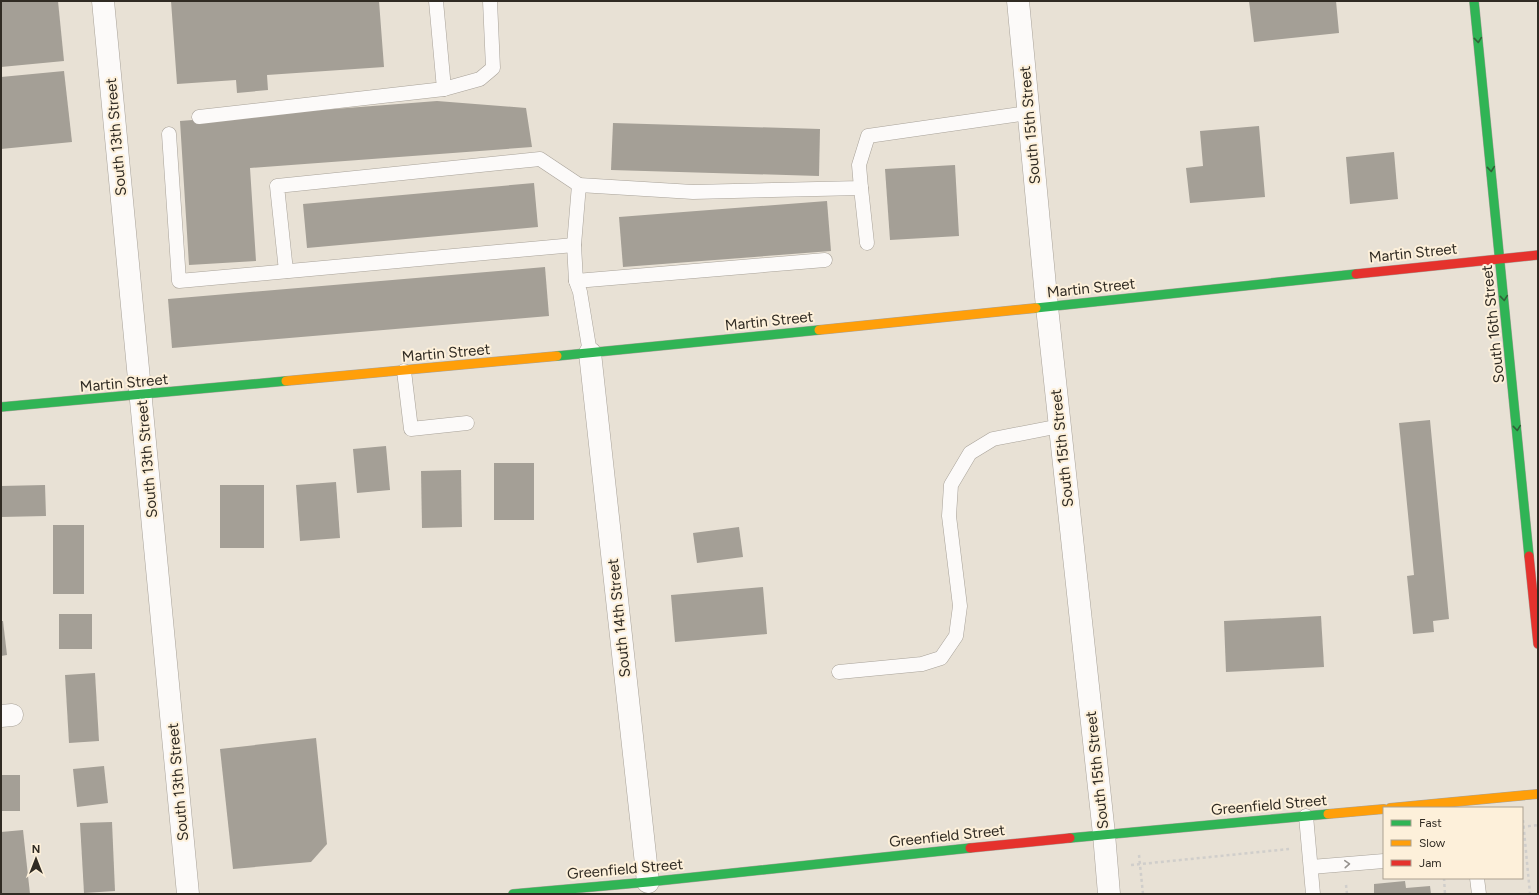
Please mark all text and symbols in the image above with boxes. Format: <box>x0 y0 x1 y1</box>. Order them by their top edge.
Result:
one-way arrow <box>1473 37 1482 43</box>
street label: South 15th Street <box>1016 65 1044 185</box>
street label: South 13th Street <box>102 77 130 197</box>
one-way arrow <box>1487 166 1496 172</box>
street label: Martin Street <box>1368 239 1458 267</box>
street label: South 16th Street <box>1478 264 1508 384</box>
street label: Martin Street <box>1046 274 1136 302</box>
one-way arrow <box>1500 295 1509 302</box>
street label: Martin Street <box>724 307 814 335</box>
street label: Martin Street <box>401 340 491 366</box>
street label: Martin Street <box>79 370 169 396</box>
street label: South 15th Street <box>1047 388 1077 508</box>
street label: South 13th Street <box>133 399 161 519</box>
one-way arrow <box>1512 425 1521 431</box>
street label: South 14th Street <box>604 557 634 678</box>
street label: South 15th Street <box>1082 710 1112 830</box>
street label: South 13th Street <box>164 722 192 842</box>
street label: Greenfield Street <box>1210 791 1328 819</box>
legend <box>1383 807 1523 879</box>
text: Fast <box>1419 816 1442 830</box>
street label: Greenfield Street <box>888 821 1006 851</box>
text: Slow <box>1419 836 1446 850</box>
north arrow <box>16 839 56 879</box>
text: N <box>32 843 40 856</box>
street label: Greenfield Street <box>566 855 684 883</box>
text: Jam <box>1419 856 1442 870</box>
one-way arrow <box>1344 859 1350 868</box>

